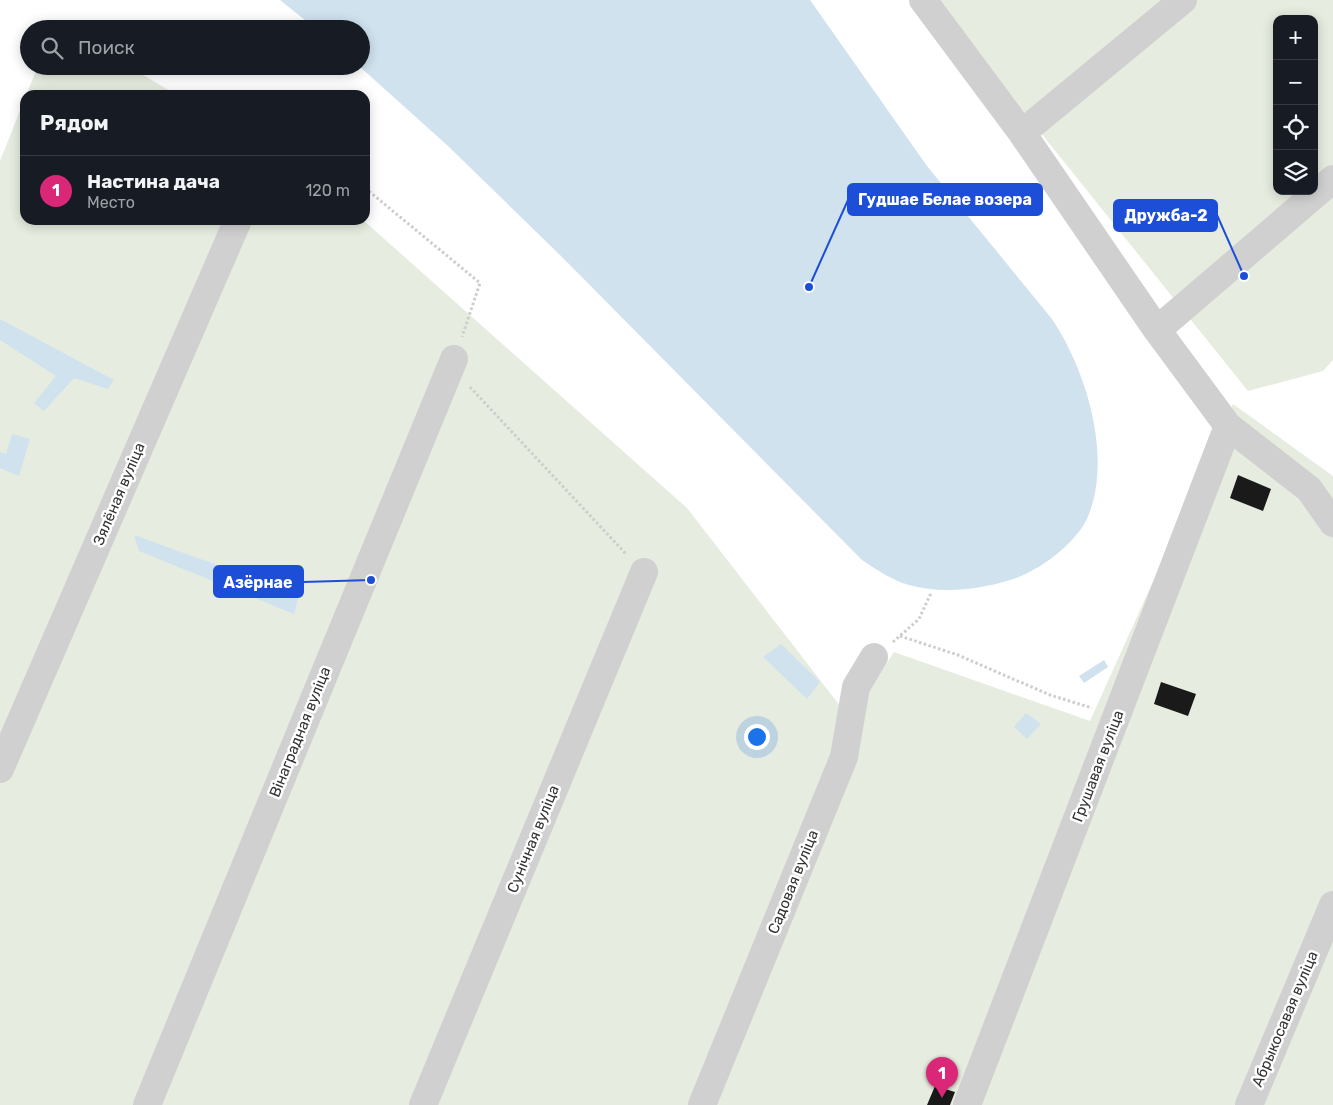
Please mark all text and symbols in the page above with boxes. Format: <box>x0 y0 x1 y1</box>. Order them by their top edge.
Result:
map controls <box>1273 15 1318 195</box>
button: + <box>1273 15 1318 60</box>
search box <box>20 20 370 75</box>
icon: search <box>38 34 66 62</box>
text: Поиск <box>78 36 135 59</box>
button: − <box>1273 60 1318 105</box>
button: locate <box>1273 105 1318 150</box>
text: Рядом <box>40 110 109 135</box>
button: layers <box>1273 150 1318 195</box>
text: Настина дача <box>87 170 220 193</box>
text: 1 <box>52 181 60 200</box>
text: 120 m <box>305 181 350 200</box>
callout: Гудшае Белае возера <box>848 184 1042 215</box>
text: Гудшае Белае возера <box>858 190 1032 209</box>
text: Место <box>87 193 135 212</box>
callout: Дружба-2 <box>1114 200 1217 231</box>
text: Дружба-2 <box>1124 206 1208 225</box>
street label: Зялёная вуліца <box>89 440 149 548</box>
callout: Азёрнае <box>214 566 303 597</box>
text: Азёрнае <box>223 573 293 592</box>
street label: Вінаградная вуліца <box>266 664 334 800</box>
street label: Грушавая вуліца <box>1068 708 1128 824</box>
your location <box>744 724 770 750</box>
street label: Сунічная вуліца <box>503 783 563 895</box>
street label: Садовая вуліца <box>764 827 822 937</box>
street label: Абрыкосавая вуліца <box>1248 948 1322 1090</box>
pin: 1 <box>926 1057 958 1098</box>

